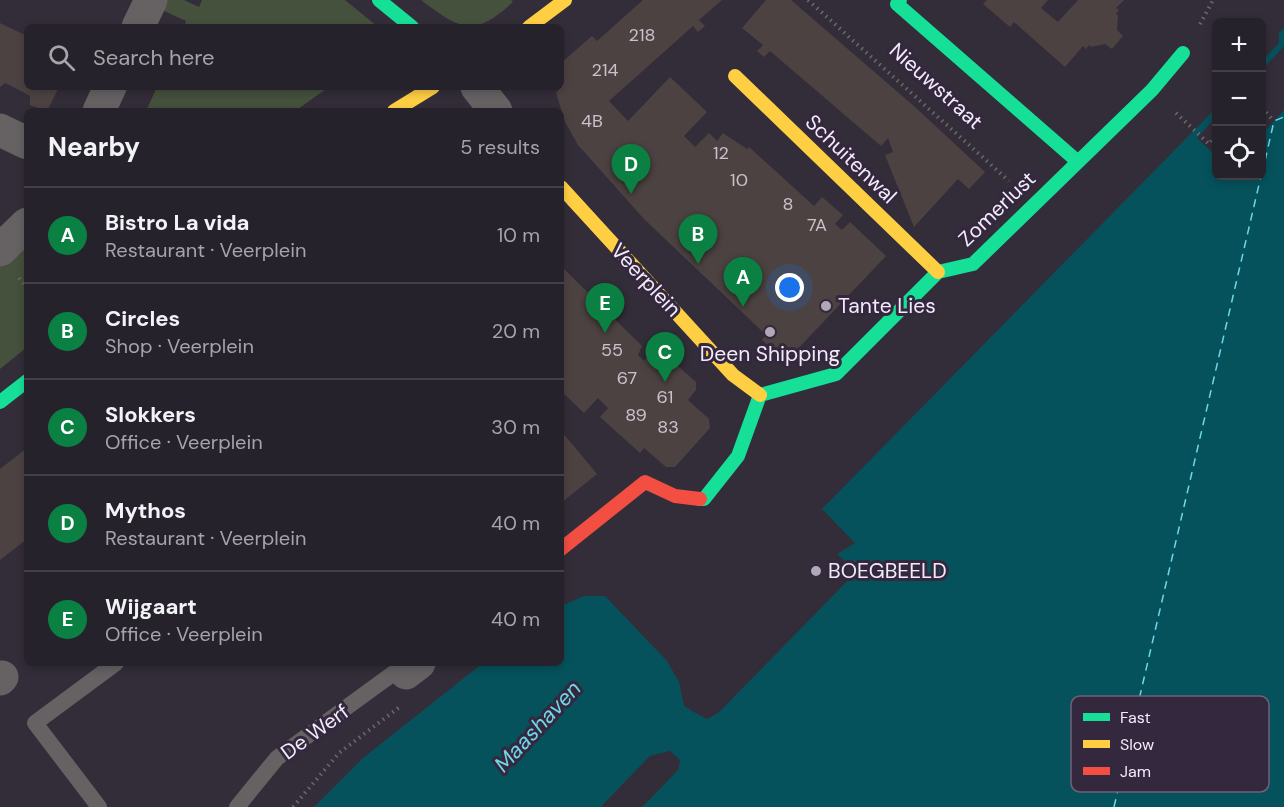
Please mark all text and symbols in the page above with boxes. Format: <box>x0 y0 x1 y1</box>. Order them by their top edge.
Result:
map controls <box>1212 18 1266 180</box>
button: + <box>1212 18 1266 72</box>
house number: 218 <box>629 23 655 47</box>
search box <box>24 24 564 90</box>
street label: Nieuwstraat <box>883 37 989 135</box>
icon: search <box>45 41 78 74</box>
text: Search here <box>93 43 214 72</box>
house number: 214 <box>592 58 619 82</box>
button: − <box>1212 72 1266 126</box>
street label: Schuitenwal <box>799 108 903 210</box>
house number: 4B <box>581 109 603 133</box>
button: locate <box>1212 126 1266 180</box>
text: Nearby <box>48 130 140 164</box>
text: 5 results <box>460 134 540 160</box>
house number: 12 <box>713 141 729 165</box>
pin: D <box>612 144 650 194</box>
street label: Zomerlust <box>952 165 1042 253</box>
house number: 10 <box>730 168 748 192</box>
house number: 8 <box>783 192 793 216</box>
text: Bistro La vida <box>105 208 249 237</box>
house number: 7A <box>807 213 827 237</box>
pin: B <box>678 214 718 264</box>
text: A <box>60 222 75 248</box>
text: 10 m <box>497 222 540 248</box>
text: Restaurant · Veerplein <box>105 237 306 263</box>
street label: Veerplein <box>605 237 687 323</box>
pin: A <box>724 258 762 307</box>
your location <box>775 273 804 302</box>
pin: E <box>586 284 624 333</box>
place label: Tante Lies <box>838 292 936 320</box>
marker: Tante Lies <box>819 299 833 313</box>
text: Circles <box>105 304 180 333</box>
text: B <box>61 318 74 344</box>
text: 20 m <box>492 318 540 344</box>
marker: Deen Shipping <box>763 325 777 339</box>
pin: C <box>646 332 684 382</box>
text: Shop · Veerplein <box>105 333 254 359</box>
house number: 55 <box>601 338 623 362</box>
place label: Deen Shipping <box>700 340 840 368</box>
house number: 67 <box>617 366 637 390</box>
house number: 61 <box>657 385 673 409</box>
text: Slokkers <box>105 400 196 429</box>
house number: 89 <box>625 403 647 427</box>
text: C <box>60 414 75 440</box>
text: 30 m <box>491 414 540 440</box>
house number: 83 <box>657 415 679 439</box>
text: Office · Veerplein <box>105 429 263 455</box>
text: Mythos <box>105 496 186 525</box>
text: D <box>60 510 75 536</box>
text: 40 m <box>491 510 540 536</box>
text: Restaurant · Veerplein <box>105 525 306 551</box>
place label: BOEGBEELD <box>828 557 947 585</box>
marker: BOEGBEELD <box>809 564 823 578</box>
text: Wijgaart <box>105 592 197 621</box>
text: E <box>62 606 73 632</box>
text: 40 m <box>491 606 540 632</box>
text: Office · Veerplein <box>105 621 263 647</box>
water label: Maashaven <box>488 674 587 778</box>
legend <box>1071 696 1269 792</box>
street label: De Werf <box>275 698 355 766</box>
text: Fast <box>1120 707 1151 728</box>
text: Slow <box>1120 734 1154 755</box>
text: Jam <box>1120 761 1151 782</box>

